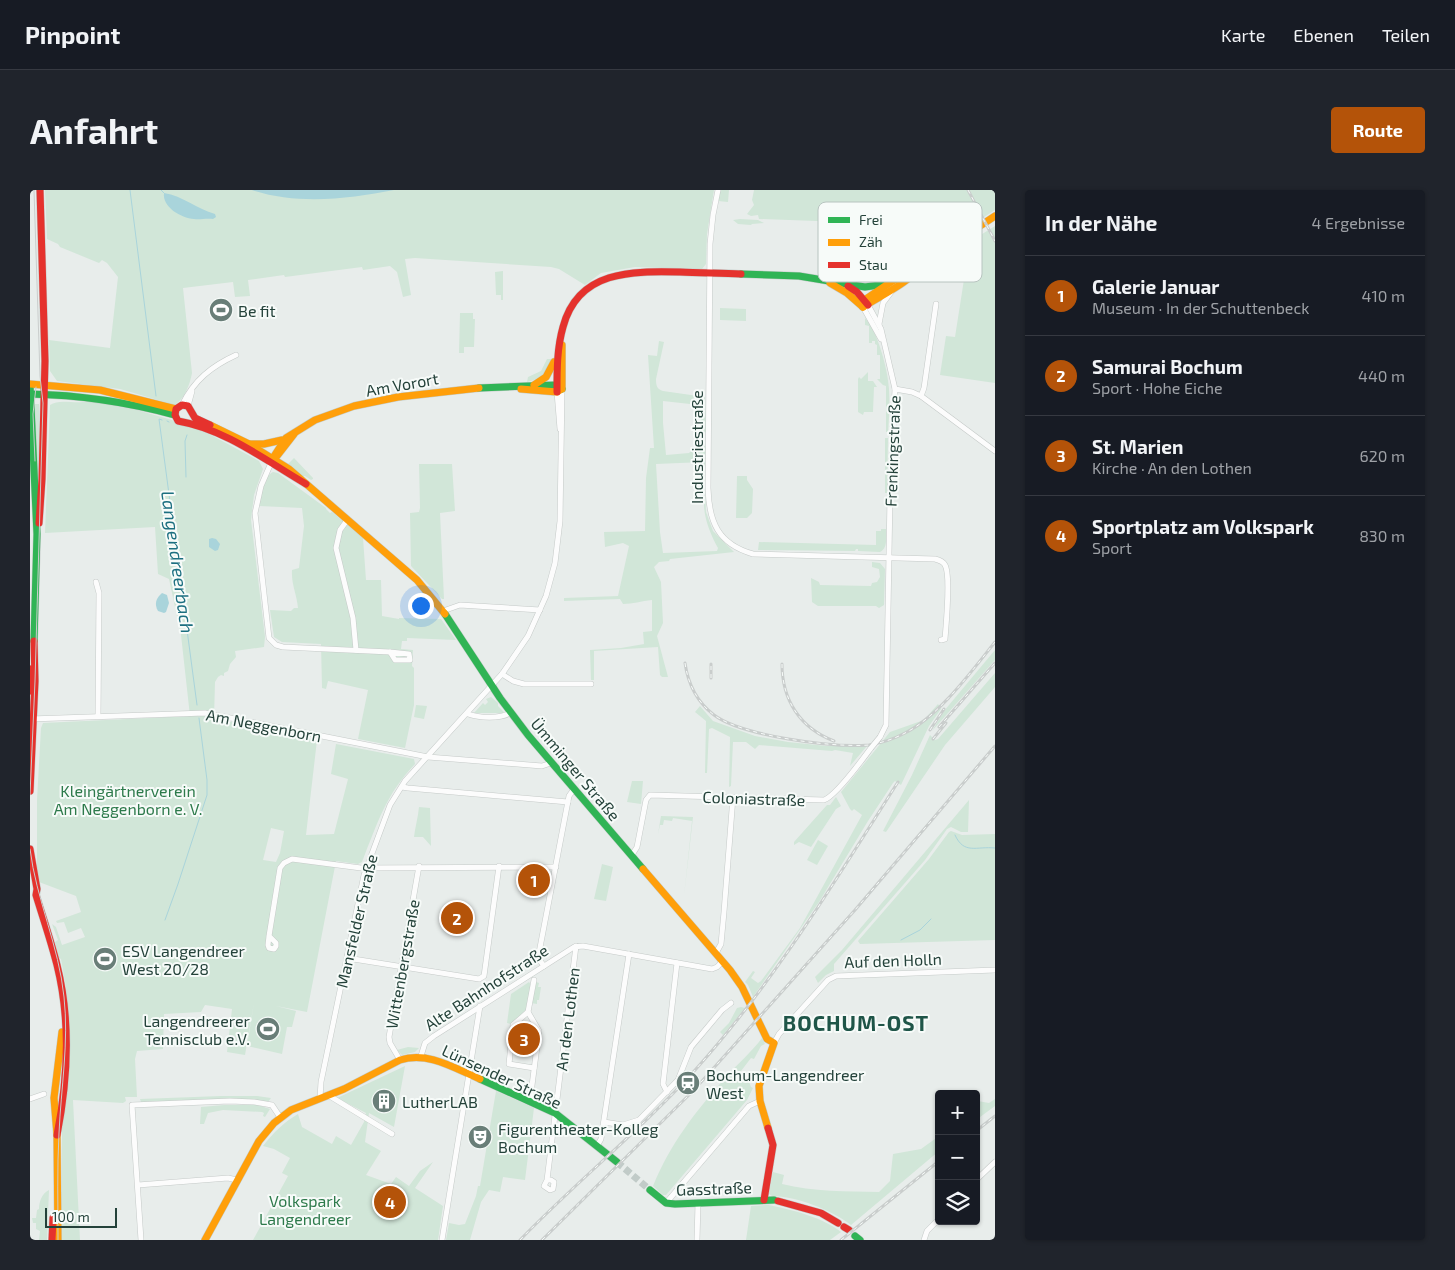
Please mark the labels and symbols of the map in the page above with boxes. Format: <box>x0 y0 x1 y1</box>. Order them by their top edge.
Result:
legend <box>818 202 982 282</box>
text: Frei <box>859 211 883 228</box>
text: Zäh <box>859 233 883 250</box>
text: Stau <box>859 256 888 273</box>
sports icon: Be fit <box>208 297 234 323</box>
place label: Be fit <box>238 301 276 320</box>
street label: Am Vorort <box>364 368 440 400</box>
street label: Industriestraße <box>687 390 706 504</box>
street label: Frenkingstraße <box>881 395 903 507</box>
water label: Langendreerbach <box>157 489 199 635</box>
your location <box>408 593 434 619</box>
street label: Am Neggenborn <box>205 705 323 745</box>
street label: Ümminger Straße <box>527 714 625 824</box>
park label: Kleingärtnerverein Am Neggenborn e. V. <box>54 781 202 818</box>
street label: Coloniastraße <box>702 787 806 809</box>
street label: Mansfelder Straße <box>331 852 381 990</box>
pin: 1 <box>518 861 550 899</box>
street label: Wittenbergstraße <box>381 898 423 1030</box>
pin: 2 <box>441 899 473 937</box>
street label: Alte Bahnhofstraße <box>421 940 551 1034</box>
place label: ESV Langendreer West 20/28 <box>122 941 245 978</box>
sports icon: ESV Langendreer West 20/28 <box>92 946 118 972</box>
street label: Auf den Holln <box>844 949 942 971</box>
street label: An den Lothen <box>551 966 583 1072</box>
district label: BOCHUM-OST <box>783 1010 929 1035</box>
place label: Langendreerer Tennisclub e.V. <box>143 1011 251 1048</box>
sports icon: Langendreerer Tennisclub e.V. <box>255 1016 281 1042</box>
pin: 3 <box>508 1020 540 1058</box>
street label: Lünsender Straße <box>439 1040 565 1112</box>
place label: Bochum-Langendreer West <box>706 1065 865 1102</box>
station icon: Bochum-Langendreer West <box>675 1070 701 1096</box>
building icon: LutherLAB <box>371 1088 397 1114</box>
place label: LutherLAB <box>402 1092 478 1111</box>
place label: Figurentheater-Kolleg Bochum <box>498 1119 658 1156</box>
theatre icon: Figurentheater-Kolleg Bochum <box>467 1124 493 1150</box>
street label: Gasstraße <box>676 1177 752 1199</box>
pin: 4 <box>374 1183 406 1221</box>
park label: Volkspark Langendreer <box>259 1191 352 1228</box>
scale bar <box>45 1205 118 1228</box>

